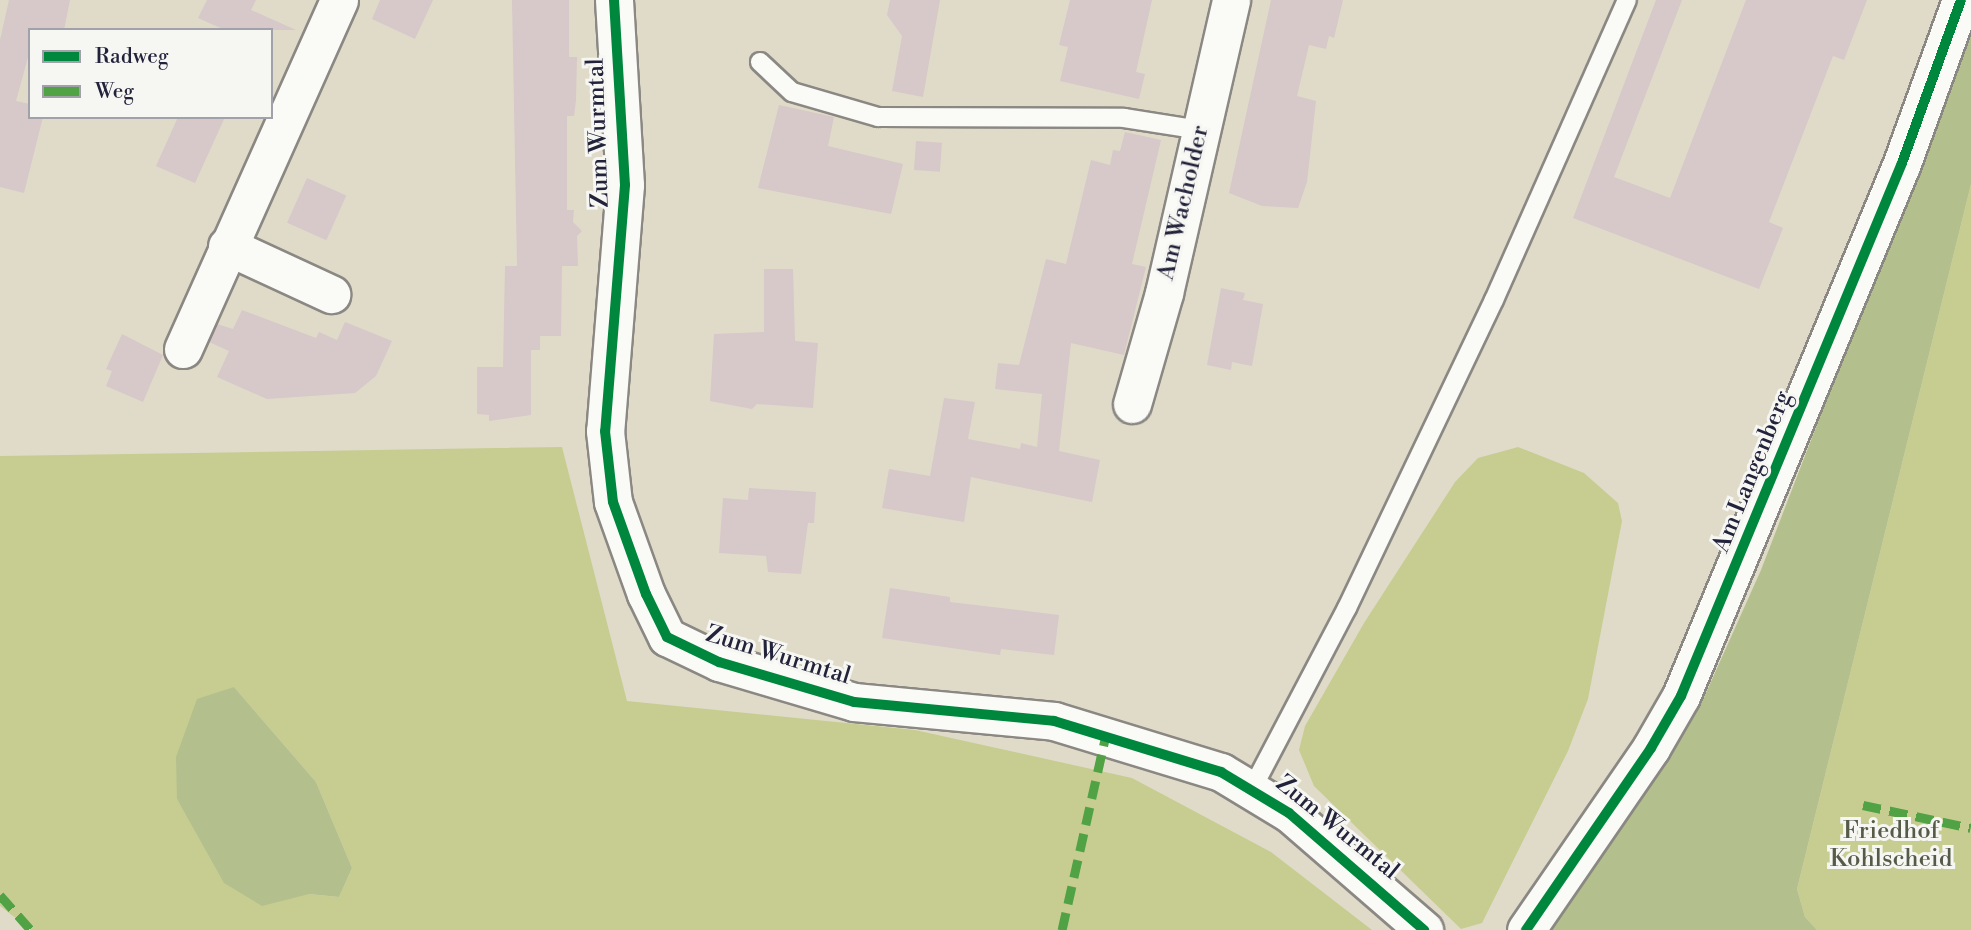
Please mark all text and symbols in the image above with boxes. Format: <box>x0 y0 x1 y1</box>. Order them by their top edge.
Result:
legend <box>28 28 273 119</box>
text: Radweg <box>95 44 169 70</box>
street label: Zum Wurmtal <box>582 58 616 208</box>
text: Weg <box>95 79 134 105</box>
street label: Am Wacholder <box>1152 123 1216 283</box>
street label: Am Langenberg <box>1707 387 1799 557</box>
street label: Zum Wurmtal <box>702 620 854 692</box>
street label: Zum Wurmtal <box>1270 770 1404 886</box>
park label: Friedhof Kohlscheid <box>1830 818 1952 874</box>

